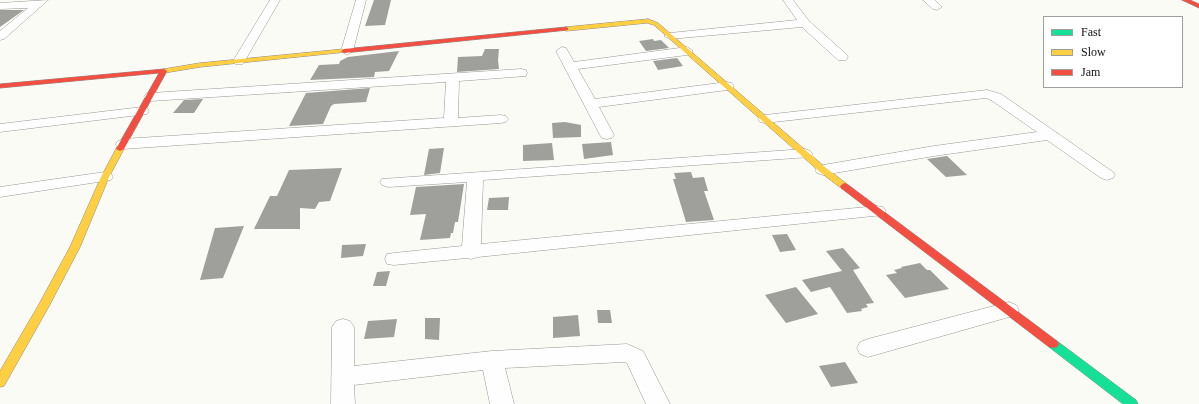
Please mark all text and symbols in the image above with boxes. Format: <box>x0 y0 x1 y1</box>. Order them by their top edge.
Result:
legend <box>1043 16 1183 88</box>
text: Fast <box>1081 25 1101 39</box>
text: Slow <box>1081 45 1106 59</box>
text: Jam <box>1081 65 1100 79</box>

